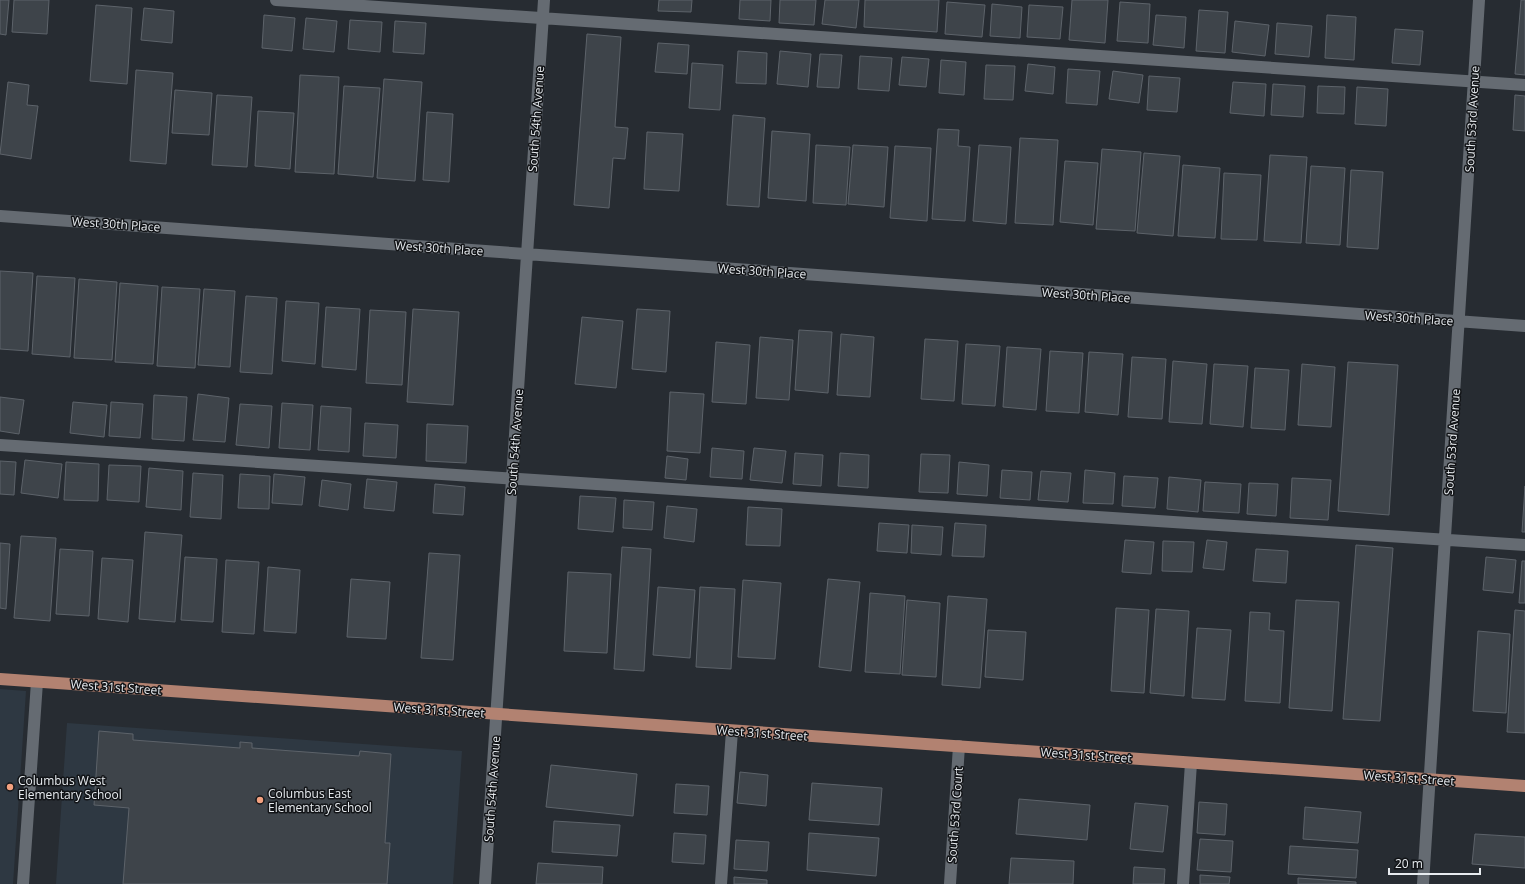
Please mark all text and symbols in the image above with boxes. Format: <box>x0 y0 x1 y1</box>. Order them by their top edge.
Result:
street label: South 54th Avenue <box>524 65 548 173</box>
street label: South 53rd Avenue <box>1461 65 1483 173</box>
street label: West 30th Place <box>71 212 161 236</box>
street label: West 30th Place <box>394 236 484 260</box>
street label: West 30th Place <box>717 259 807 283</box>
street label: West 30th Place <box>1041 283 1131 307</box>
street label: West 30th Place <box>1364 306 1454 330</box>
street label: South 54th Avenue <box>503 388 527 496</box>
street label: South 53rd Avenue <box>1440 388 1464 496</box>
street label: West 31st Street <box>70 675 162 699</box>
street label: West 31st Street <box>393 698 485 722</box>
street label: West 31st Street <box>716 721 808 745</box>
street label: South 54th Avenue <box>480 735 504 843</box>
street label: West 31st Street <box>1040 743 1132 767</box>
street label: South 53rd Court <box>943 766 967 864</box>
street label: West 31st Street <box>1363 766 1455 790</box>
place label: Columbus West Elementary School <box>18 772 122 803</box>
marker: Columbus West Elementary School <box>5 782 15 792</box>
place label: Columbus East Elementary School <box>268 785 372 816</box>
marker: Columbus East Elementary School <box>255 795 265 805</box>
scale bar <box>1389 850 1480 876</box>
text: 20 m <box>1395 855 1423 872</box>

